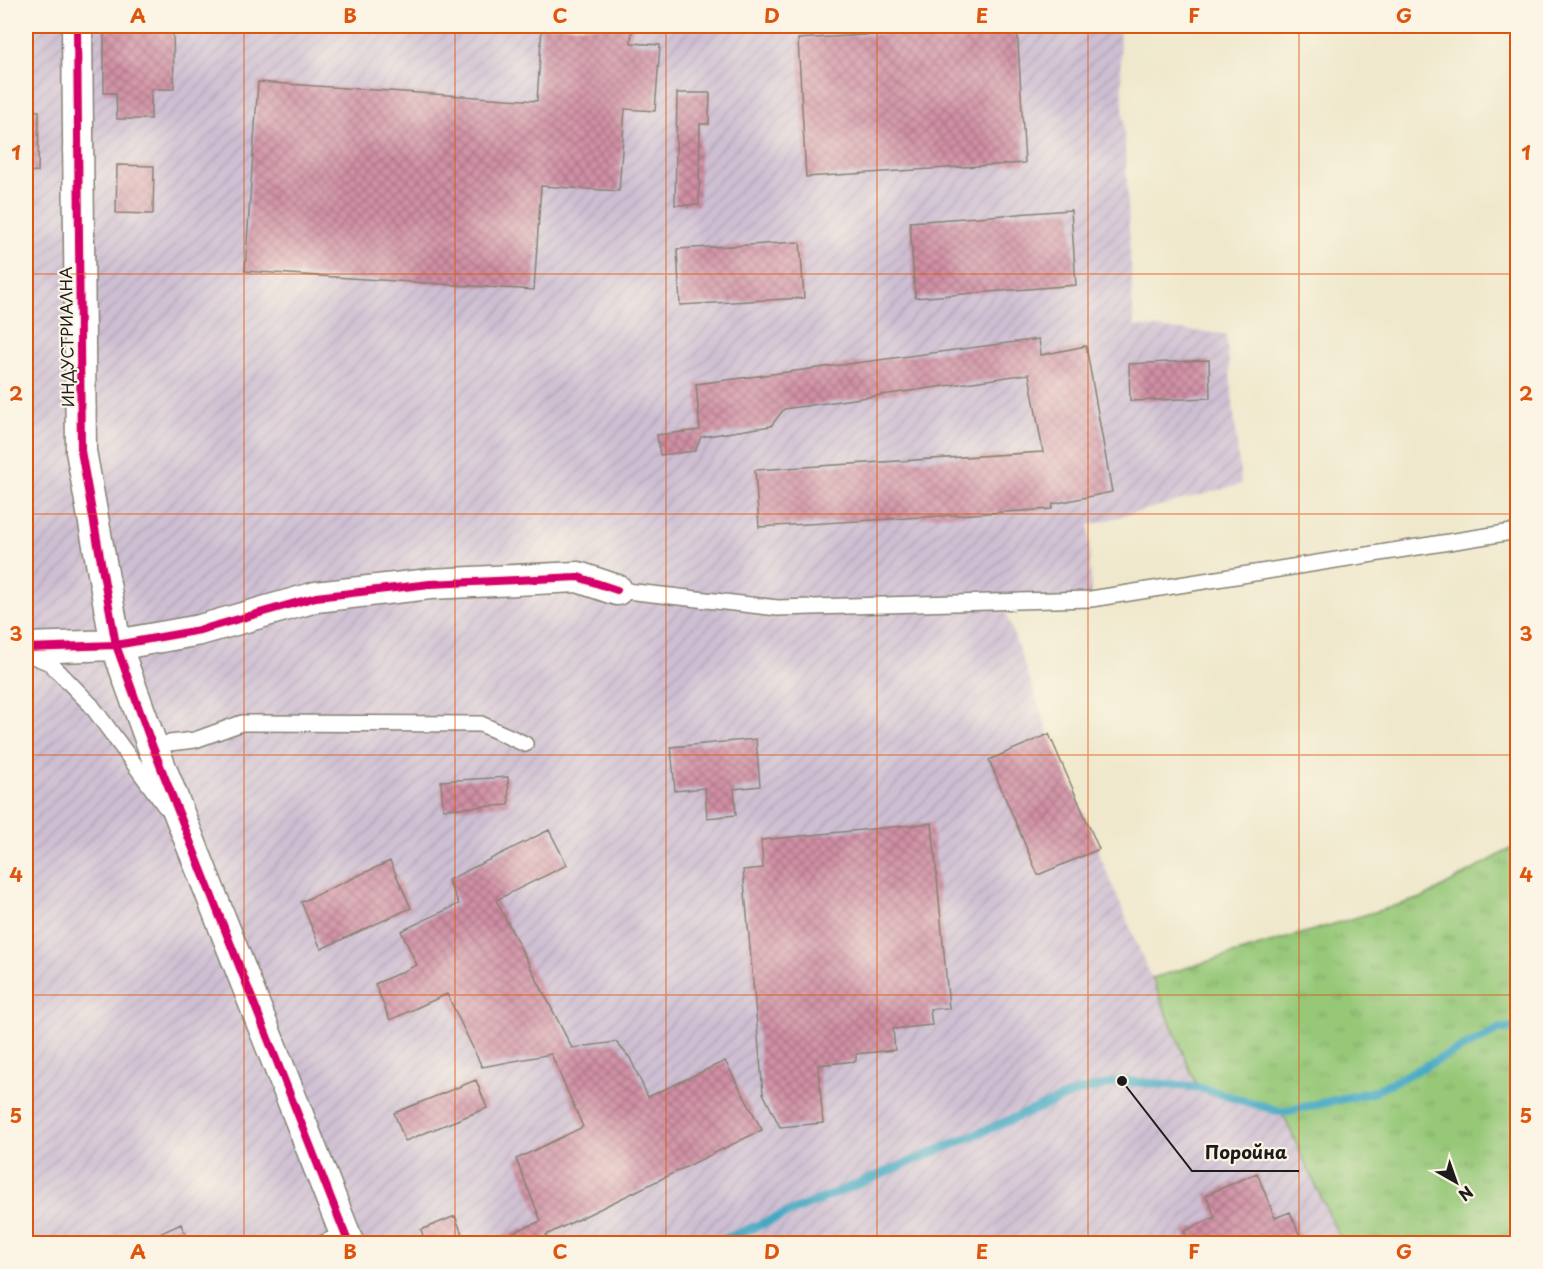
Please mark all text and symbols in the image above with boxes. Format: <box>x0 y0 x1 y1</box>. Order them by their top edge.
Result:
text: A <box>130 0 146 30</box>
text: B <box>343 0 357 30</box>
text: C <box>552 0 568 30</box>
text: D <box>764 0 780 30</box>
text: E <box>976 0 988 30</box>
text: F <box>1188 0 1200 30</box>
text: G <box>1396 0 1412 30</box>
text: 1 <box>11 137 21 167</box>
text: 1 <box>1521 137 1531 167</box>
street label: ИНДУСТРИАЛНА <box>53 266 79 408</box>
text: 2 <box>9 378 23 408</box>
text: 2 <box>1519 378 1533 408</box>
text: 3 <box>9 618 23 648</box>
text: 3 <box>1519 618 1533 648</box>
text: 4 <box>9 859 23 889</box>
text: 4 <box>1519 859 1533 889</box>
text: 5 <box>10 1100 22 1130</box>
text: 5 <box>1520 1100 1532 1130</box>
callout: Поройна <box>1192 1135 1299 1171</box>
text: Поройна <box>1205 1138 1287 1165</box>
north arrow <box>1426 1152 1486 1212</box>
text: N <box>1454 1181 1479 1208</box>
text: A <box>130 1236 146 1266</box>
text: B <box>343 1236 357 1266</box>
text: C <box>552 1236 568 1266</box>
text: D <box>764 1236 780 1266</box>
text: E <box>976 1236 988 1266</box>
text: F <box>1188 1236 1200 1266</box>
text: G <box>1396 1236 1412 1266</box>

